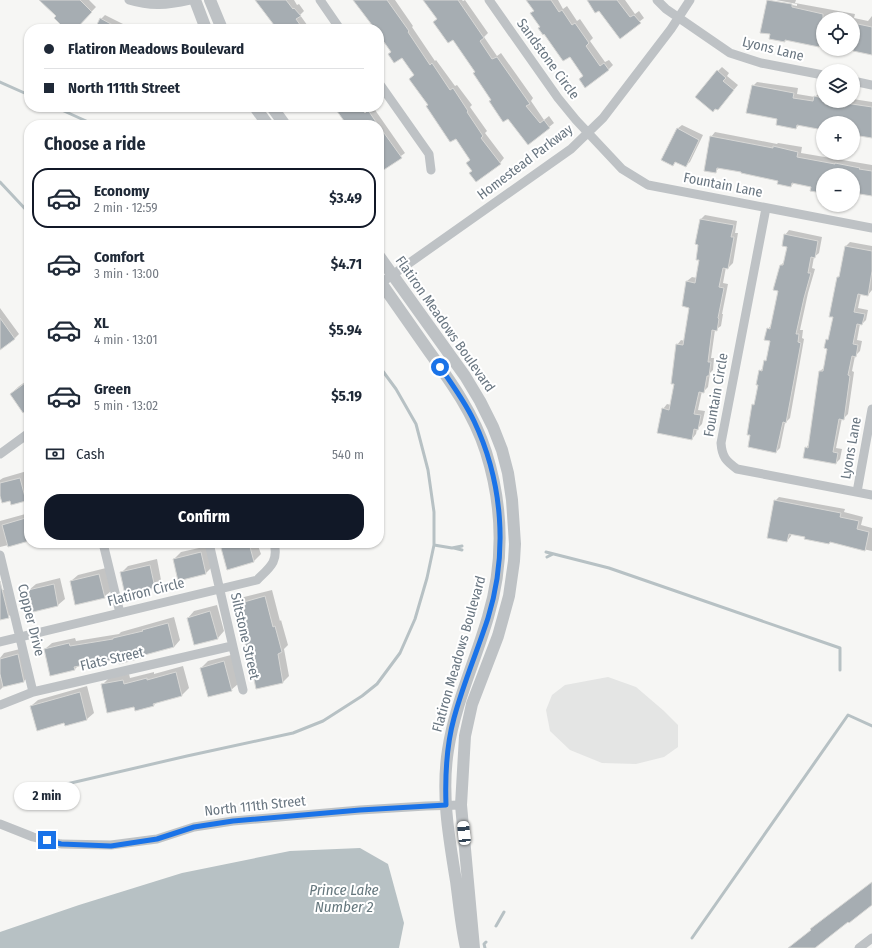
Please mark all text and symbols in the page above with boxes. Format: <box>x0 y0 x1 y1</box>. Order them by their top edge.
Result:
map controls <box>816 12 860 212</box>
button: locate <box>816 12 860 56</box>
street label: Sandstone Circle <box>513 15 583 103</box>
street label: Lyons Lane <box>741 33 806 65</box>
text: Flatiron Meadows Boulevard <box>68 40 244 58</box>
button: layers <box>816 64 860 108</box>
text: North 111th Street <box>68 79 180 97</box>
button: + <box>816 116 860 160</box>
street label: Homestead Parkway <box>474 120 577 203</box>
text: Choose a ride <box>44 133 146 155</box>
button: − <box>816 168 860 212</box>
street label: Fountain Lane <box>682 169 764 201</box>
icon: car <box>46 180 82 216</box>
text: Economy <box>94 182 149 200</box>
text: $3.49 <box>329 189 362 207</box>
text: 2 min · 12:59 <box>94 200 157 215</box>
icon: car <box>46 246 82 282</box>
text: Comfort <box>94 248 145 266</box>
street label: Flatiron Meadows Boulevard <box>392 253 498 395</box>
text: $4.71 <box>331 255 362 273</box>
text: 3 min · 13:00 <box>94 266 159 281</box>
icon: car <box>46 312 82 348</box>
text: XL <box>94 314 109 332</box>
text: $5.94 <box>329 321 362 339</box>
text: 4 min · 13:01 <box>94 332 158 347</box>
street label: Fountain Circle <box>700 352 732 438</box>
route start <box>431 358 449 376</box>
icon: car <box>46 378 82 414</box>
text: Green <box>94 380 131 398</box>
text: $5.19 <box>331 387 362 405</box>
text: 5 min · 13:02 <box>94 398 158 413</box>
street label: Lyons Lane <box>837 416 865 480</box>
icon: cash <box>44 443 66 465</box>
text: Cash <box>76 445 105 463</box>
text: 540 m <box>332 447 364 462</box>
button: Confirm <box>44 494 364 540</box>
street label: Flatiron Circle <box>106 574 186 610</box>
street label: Flatiron Meadows Boulevard <box>429 574 489 734</box>
street label: Copper Drive <box>14 582 48 658</box>
street label: Siltstone Street <box>227 591 263 681</box>
street label: Flats Street <box>79 643 146 675</box>
callout: 2 min <box>14 782 80 810</box>
text: 2 min <box>33 788 61 803</box>
street label: North 111th Street <box>204 792 307 820</box>
car <box>457 820 471 846</box>
route end <box>38 831 56 849</box>
water label: Prince Lake Number 2 <box>309 881 379 916</box>

